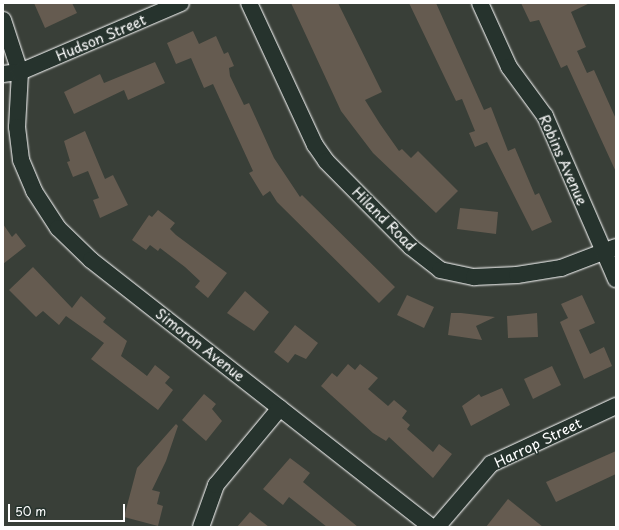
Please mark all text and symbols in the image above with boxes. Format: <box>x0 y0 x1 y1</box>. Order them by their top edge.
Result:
street label: Hudson Street <box>54 12 148 64</box>
street label: Robins Avenue <box>536 113 590 207</box>
street label: Hiland Road <box>349 184 419 254</box>
street label: Simoron Avenue <box>152 305 248 385</box>
street label: Harrop Street <box>492 415 584 471</box>
scale bar <box>10 496 127 522</box>
text: 50 m <box>15 502 46 520</box>

